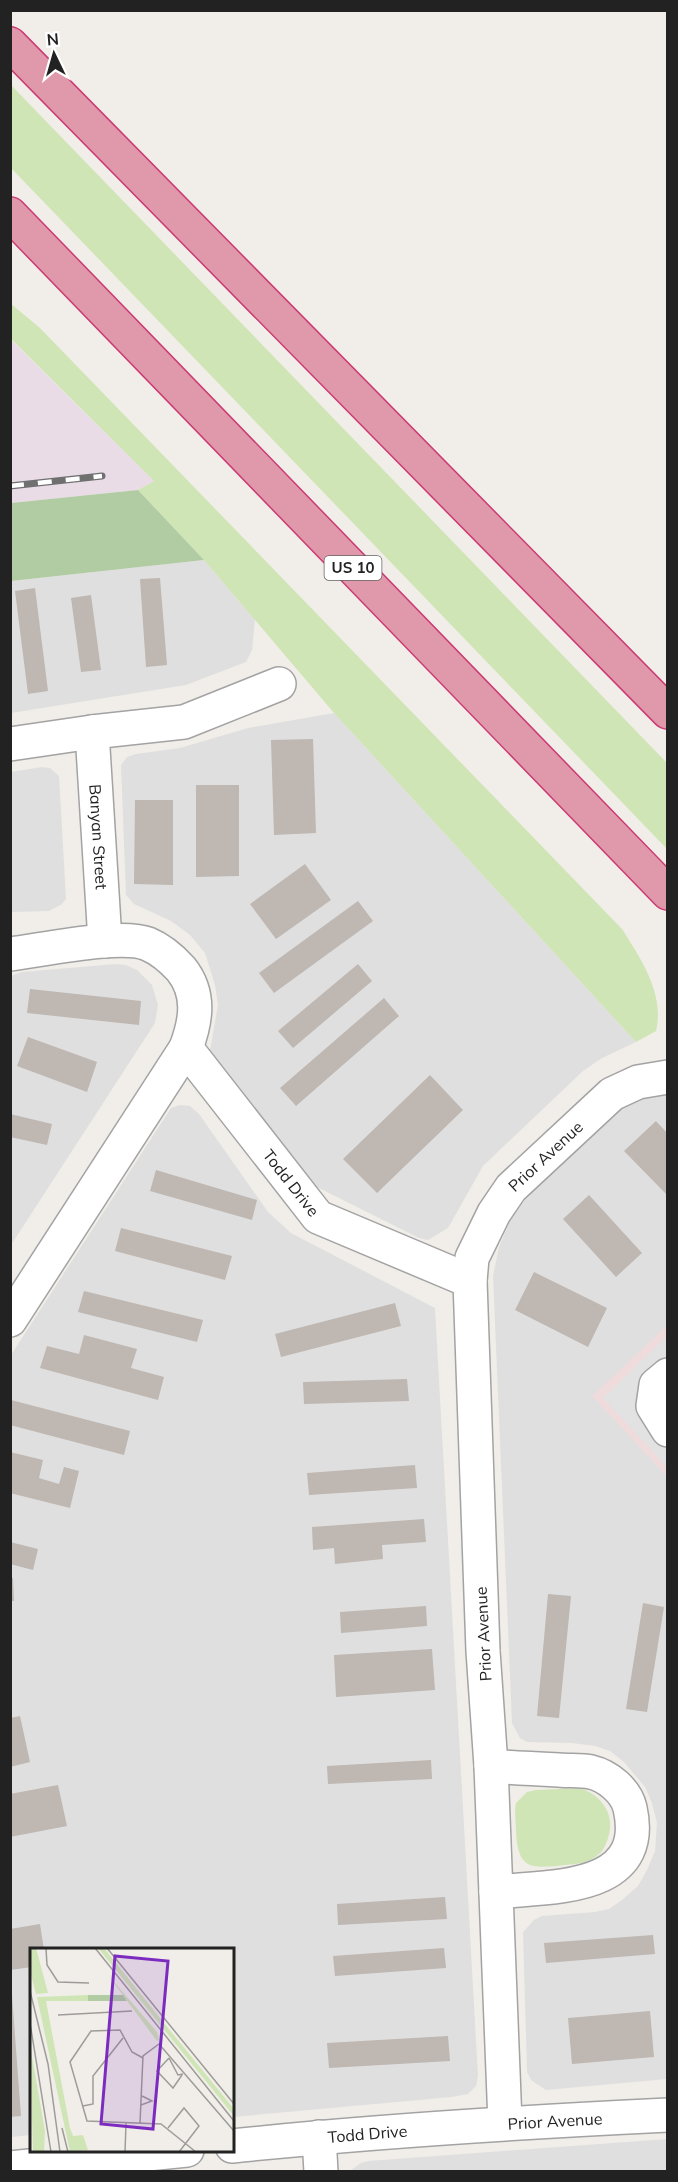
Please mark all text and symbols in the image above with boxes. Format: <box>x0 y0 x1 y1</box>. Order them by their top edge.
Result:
north arrow <box>24 24 84 84</box>
text: N <box>46 29 60 50</box>
road number: US 10 <box>324 556 382 580</box>
street label: Banyan Street <box>85 783 112 891</box>
street label: Prior Avenue <box>504 1116 587 1196</box>
street label: Todd Drive <box>259 1145 324 1220</box>
street label: Prior Avenue <box>471 1586 495 1682</box>
inset map <box>30 1948 234 2152</box>
street label: Prior Avenue <box>507 2108 603 2134</box>
street label: Todd Drive <box>327 2121 408 2147</box>

